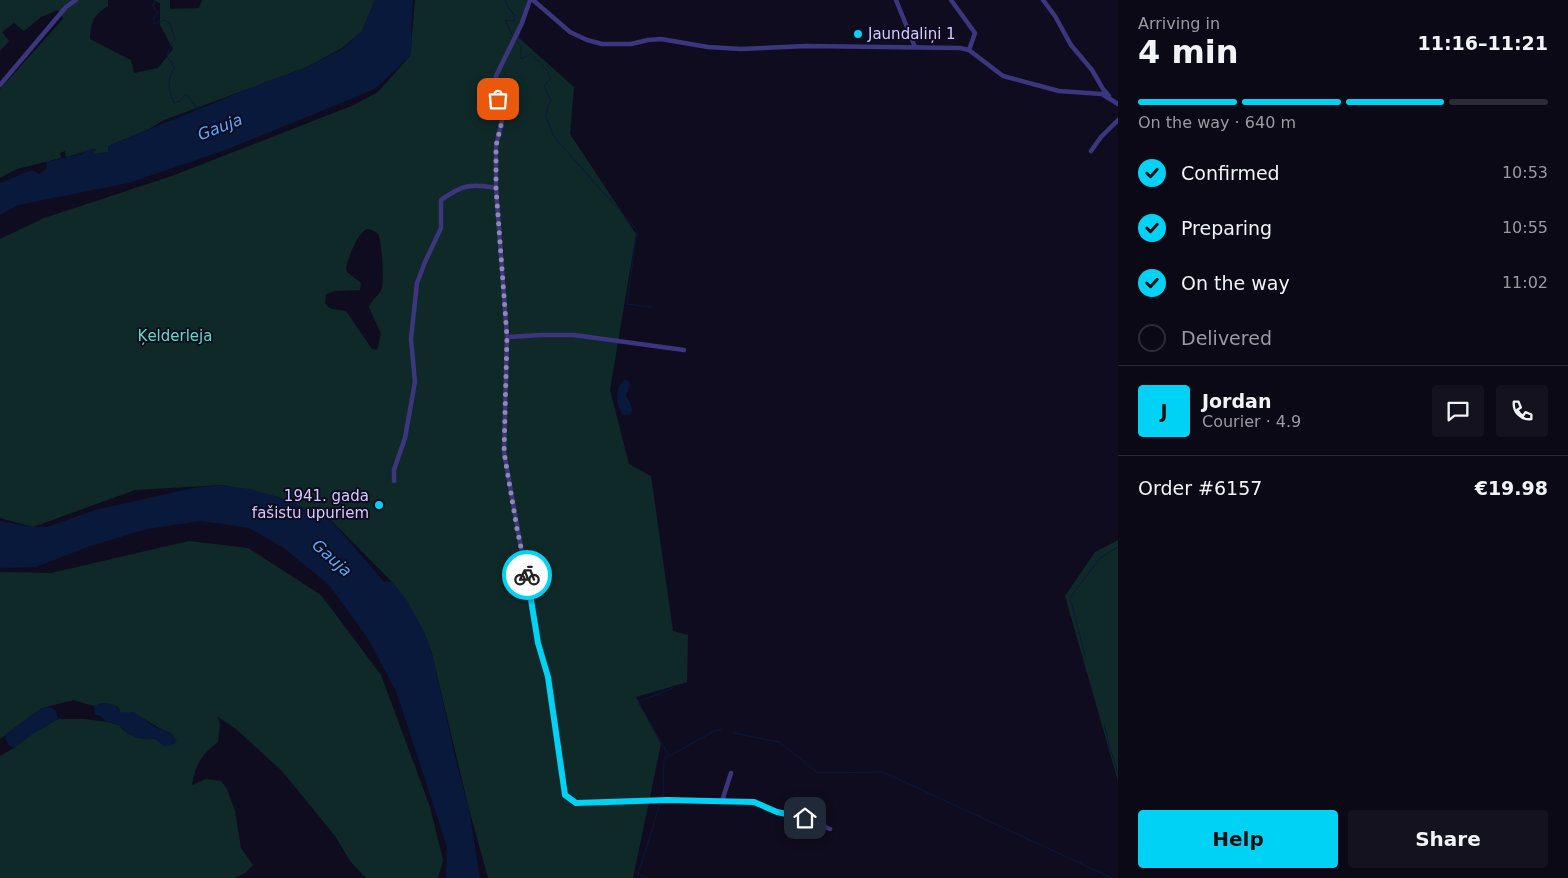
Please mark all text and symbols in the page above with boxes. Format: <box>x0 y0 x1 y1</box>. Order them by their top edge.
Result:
text: Arriving in <box>1138 14 1220 33</box>
place label: Jaundaliņi 1 <box>867 25 956 43</box>
marker: Jaundaliņi 1 <box>852 28 864 40</box>
text: 11:16–11:21 <box>1418 32 1548 54</box>
text: 4 min <box>1138 33 1239 71</box>
pin <box>477 78 519 120</box>
icon: bag <box>484 85 512 113</box>
water label: Gauja <box>195 110 245 144</box>
text: On the way · 640 m <box>1138 113 1296 132</box>
icon: check <box>1138 159 1166 187</box>
text: Confirmed <box>1181 162 1280 184</box>
text: 10:53 <box>1502 163 1548 182</box>
icon: check <box>1138 214 1166 242</box>
text: Preparing <box>1181 217 1272 239</box>
text: 10:55 <box>1502 218 1548 237</box>
icon: check <box>1138 269 1166 297</box>
text: On the way <box>1181 272 1290 294</box>
text: 11:02 <box>1502 273 1548 292</box>
park label: Ķelderleja <box>138 327 212 345</box>
text: Delivered <box>1181 327 1272 349</box>
button: chat <box>1432 385 1484 437</box>
button: phone <box>1496 385 1548 437</box>
text: Jordan <box>1202 390 1271 412</box>
text: J <box>1160 400 1168 422</box>
text: Courier · 4.9 <box>1202 412 1301 431</box>
text: Order #6157 <box>1138 477 1262 499</box>
text: €19.98 <box>1475 477 1548 499</box>
place label: 1941. gada fašistu upuriem <box>252 487 369 522</box>
marker: 1941. gada fašistu upuriem <box>373 499 385 511</box>
water label: Gauja <box>308 535 356 581</box>
courier <box>502 550 552 600</box>
icon: bike <box>513 561 541 589</box>
pin <box>784 797 826 839</box>
icon: home <box>791 804 819 832</box>
button: Help <box>1138 810 1338 868</box>
button: Share <box>1348 810 1548 868</box>

